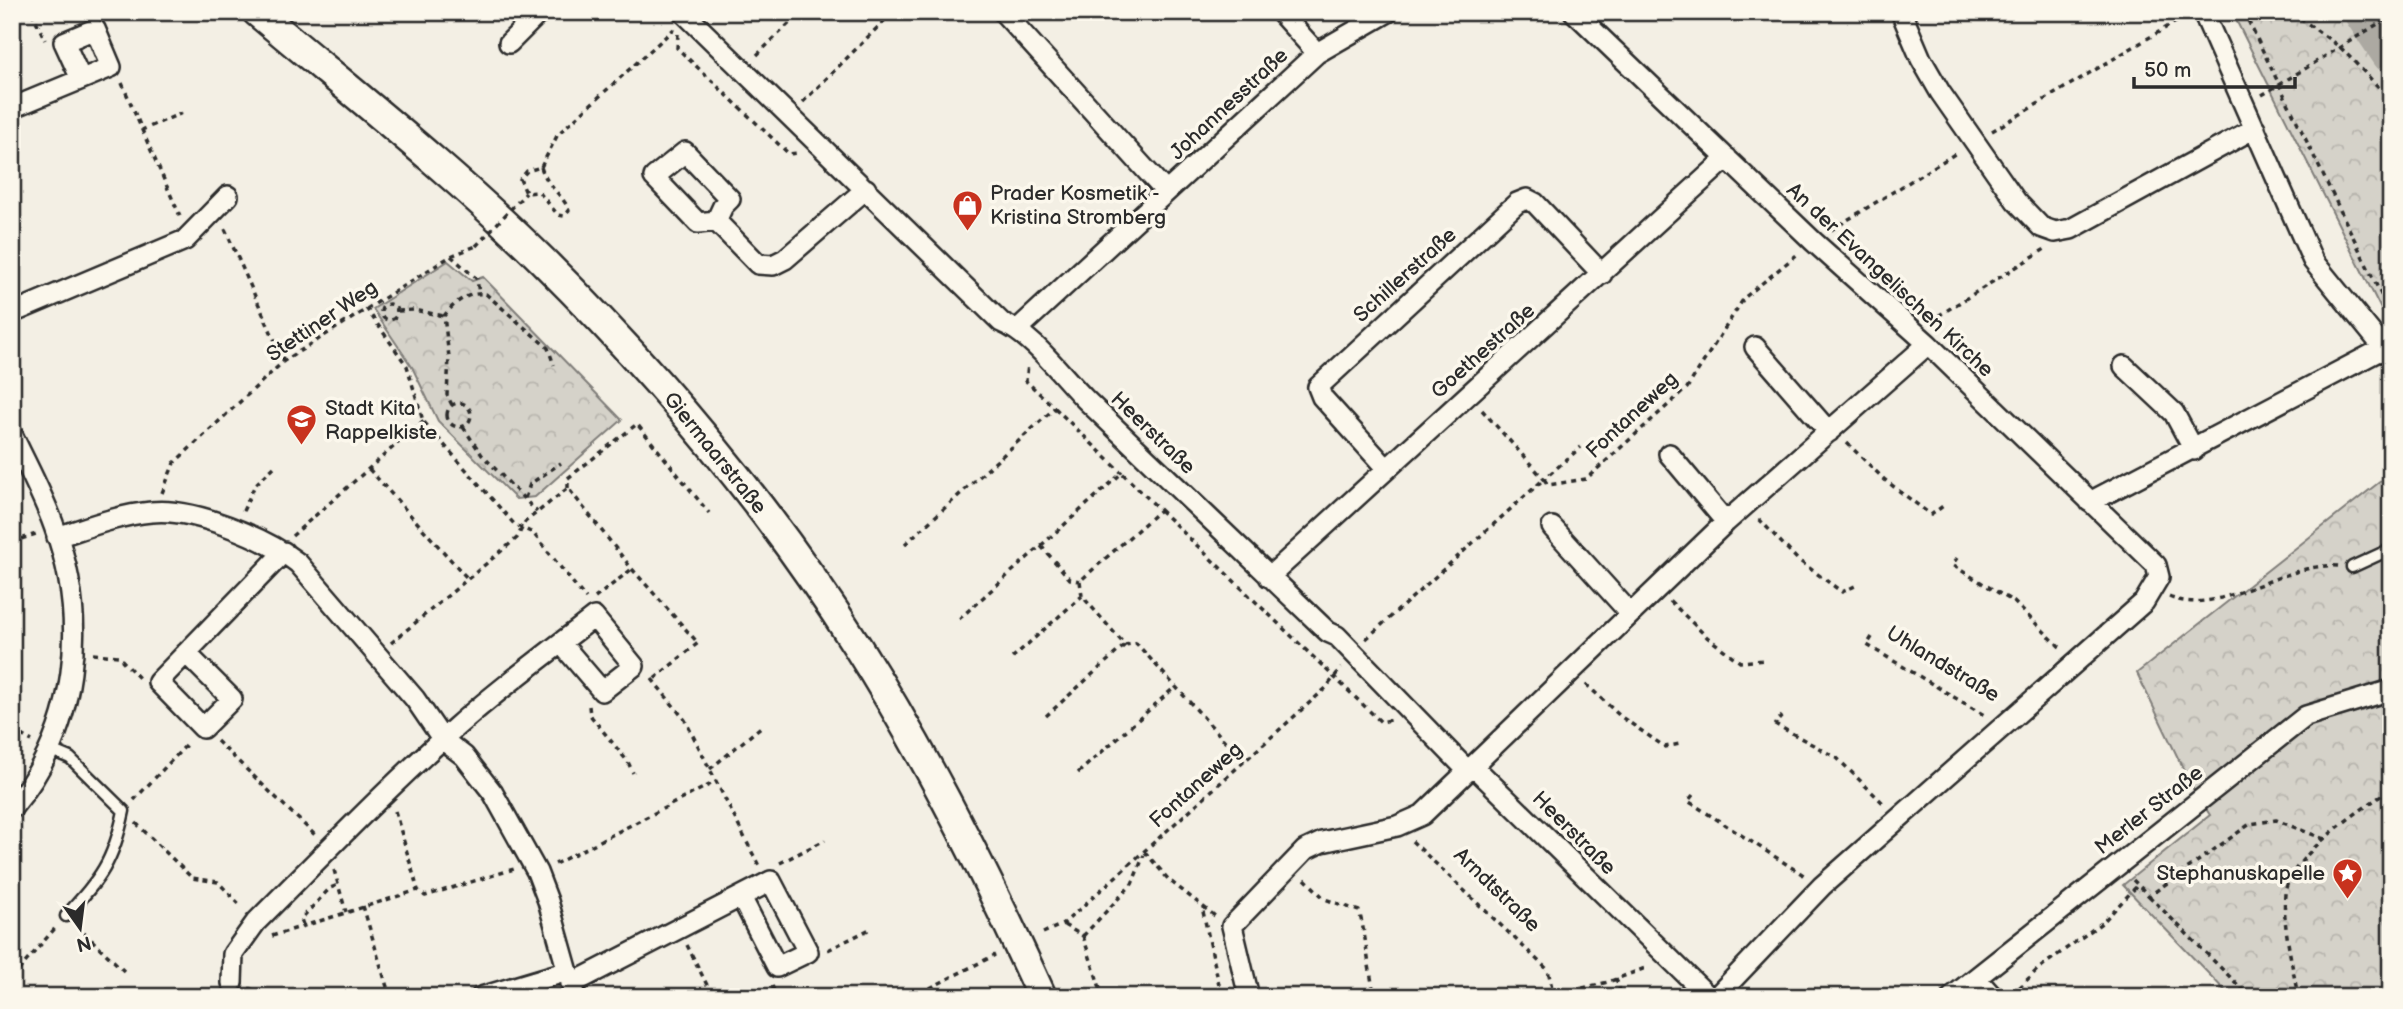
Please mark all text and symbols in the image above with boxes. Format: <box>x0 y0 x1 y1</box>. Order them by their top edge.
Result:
street label: Johannesstraße <box>1165 43 1293 165</box>
scale bar <box>2134 46 2294 90</box>
text: 50 m <box>2144 58 2191 83</box>
street label: An der Evangelischen Kirche <box>1781 178 1999 382</box>
place label: Prader Kosmetik - Kristina Stromberg <box>990 181 1166 230</box>
shop icon: Prader Kosmetik - Kristina Stromberg <box>950 188 984 232</box>
street label: Schillerstraße <box>1348 222 1462 328</box>
street label: Stettiner Weg <box>262 275 382 367</box>
street label: Goethestraße <box>1426 298 1540 404</box>
street label: Fontaneweg <box>1581 366 1683 464</box>
street label: Giermaarstraße <box>658 387 772 519</box>
street label: Heerstraße <box>1106 387 1200 479</box>
place label: Stadt Kita Rappelkiste <box>325 396 437 445</box>
school or university icon: Stadt Kita Rappelkiste <box>285 403 319 447</box>
street label: Uhlandstraße <box>1882 620 2004 708</box>
street label: Fontaneweg <box>1144 737 1248 833</box>
street label: Merler Straße <box>2090 760 2208 860</box>
street label: Heerstraße <box>1527 786 1621 880</box>
street label: Arndtstraße <box>1449 843 1545 937</box>
place icon: Stephanuskapelle <box>2331 856 2365 900</box>
place label: Stephanuskapelle <box>2156 861 2325 886</box>
north arrow <box>46 894 116 964</box>
text: N <box>74 930 93 956</box>

